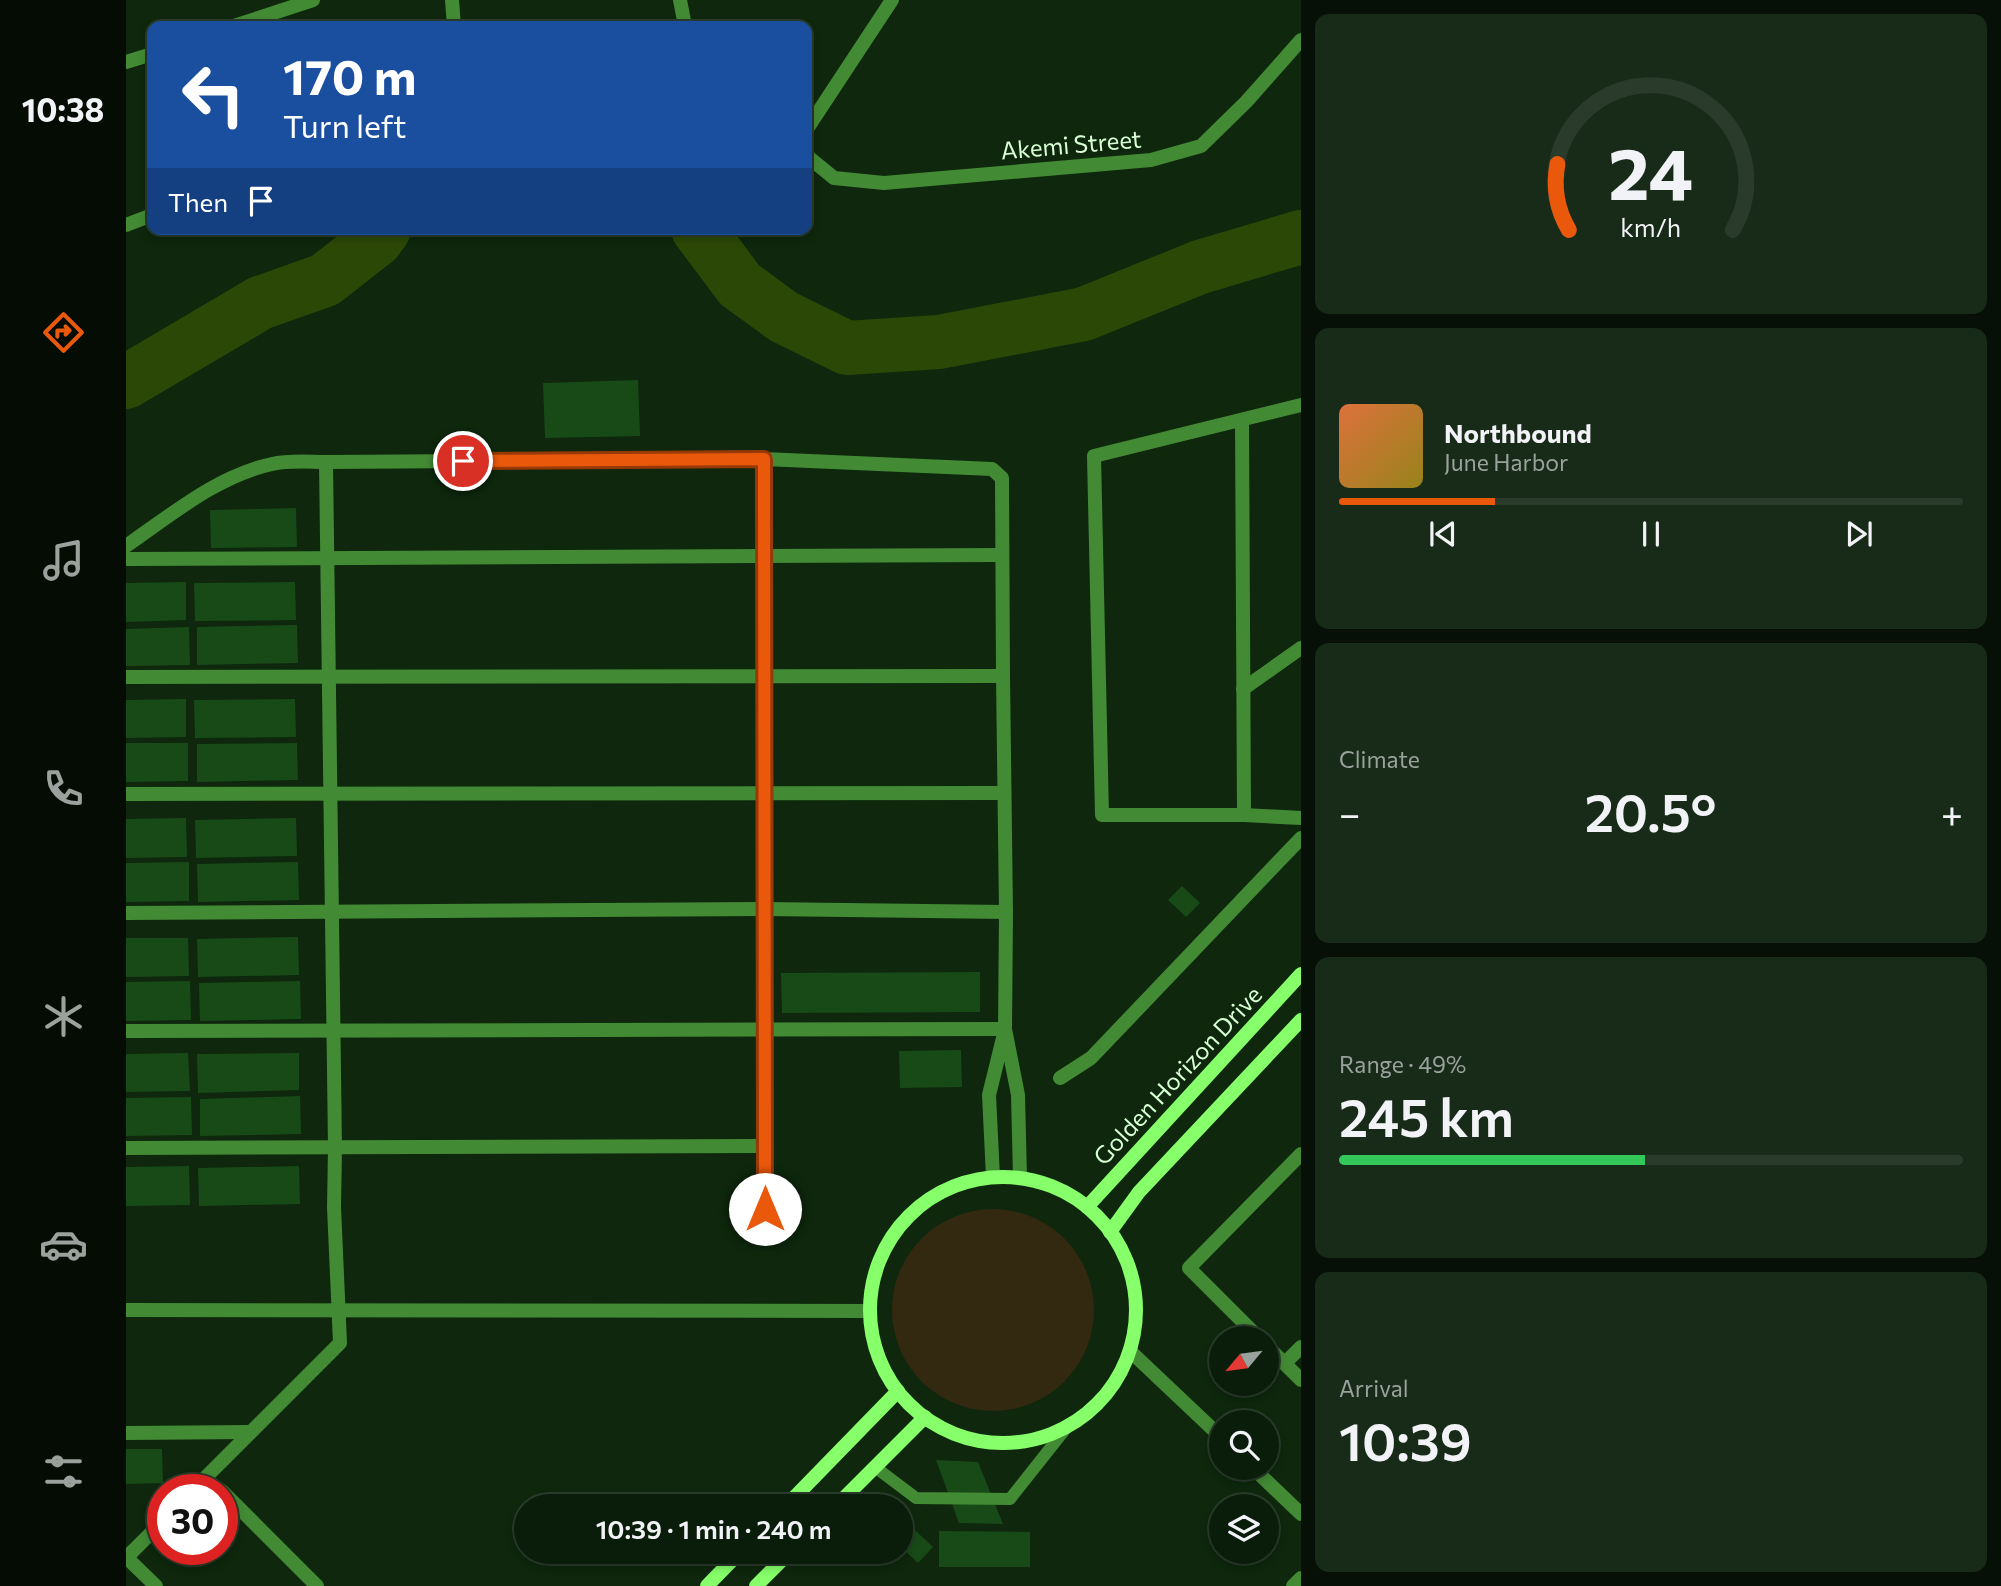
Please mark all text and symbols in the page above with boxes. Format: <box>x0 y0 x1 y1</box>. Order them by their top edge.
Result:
text: 170 m <box>283 45 416 105</box>
icon: left <box>168 49 259 140</box>
text: 10:38 <box>22 89 104 129</box>
text: Turn left <box>283 105 407 145</box>
street label: Akemi Street <box>999 123 1143 165</box>
text: 24 <box>1608 127 1694 216</box>
icon: arrive <box>242 182 280 220</box>
text: Then <box>168 186 228 217</box>
text: km/h <box>1621 212 1681 242</box>
icon: directions <box>39 308 88 357</box>
text: Northbound <box>1444 417 1592 448</box>
pin <box>433 431 493 491</box>
icon: arrive <box>444 442 482 480</box>
text: June Harbor <box>1444 448 1568 476</box>
icon: previous <box>1424 515 1462 553</box>
icon: pause <box>1632 515 1670 553</box>
icon: next <box>1840 515 1878 553</box>
icon: music <box>39 536 88 585</box>
text: Climate <box>1339 745 1420 773</box>
icon: phone <box>39 764 88 813</box>
text: 20.5° <box>1585 779 1716 843</box>
text: − <box>1339 789 1361 836</box>
text: + <box>1941 789 1963 836</box>
street label: Golden Horizon Drive <box>1087 980 1267 1170</box>
icon: climate <box>39 992 88 1041</box>
text: Range · 49% <box>1339 1050 1466 1078</box>
text: 245 km <box>1339 1084 1514 1148</box>
position arrow <box>728 1172 802 1246</box>
icon: car <box>39 1220 88 1269</box>
north arrow <box>1209 1326 1279 1396</box>
map controls <box>1209 1326 1279 1564</box>
text: Arrival <box>1339 1374 1409 1402</box>
text: 10:39 <box>1339 1408 1472 1472</box>
button: search <box>1209 1410 1279 1480</box>
icon: filters <box>39 1447 88 1496</box>
speed limit sign: 30 <box>147 1474 238 1565</box>
button: layers <box>1209 1494 1279 1564</box>
text: 10:39 · 1 min · 240 m <box>596 1513 831 1544</box>

